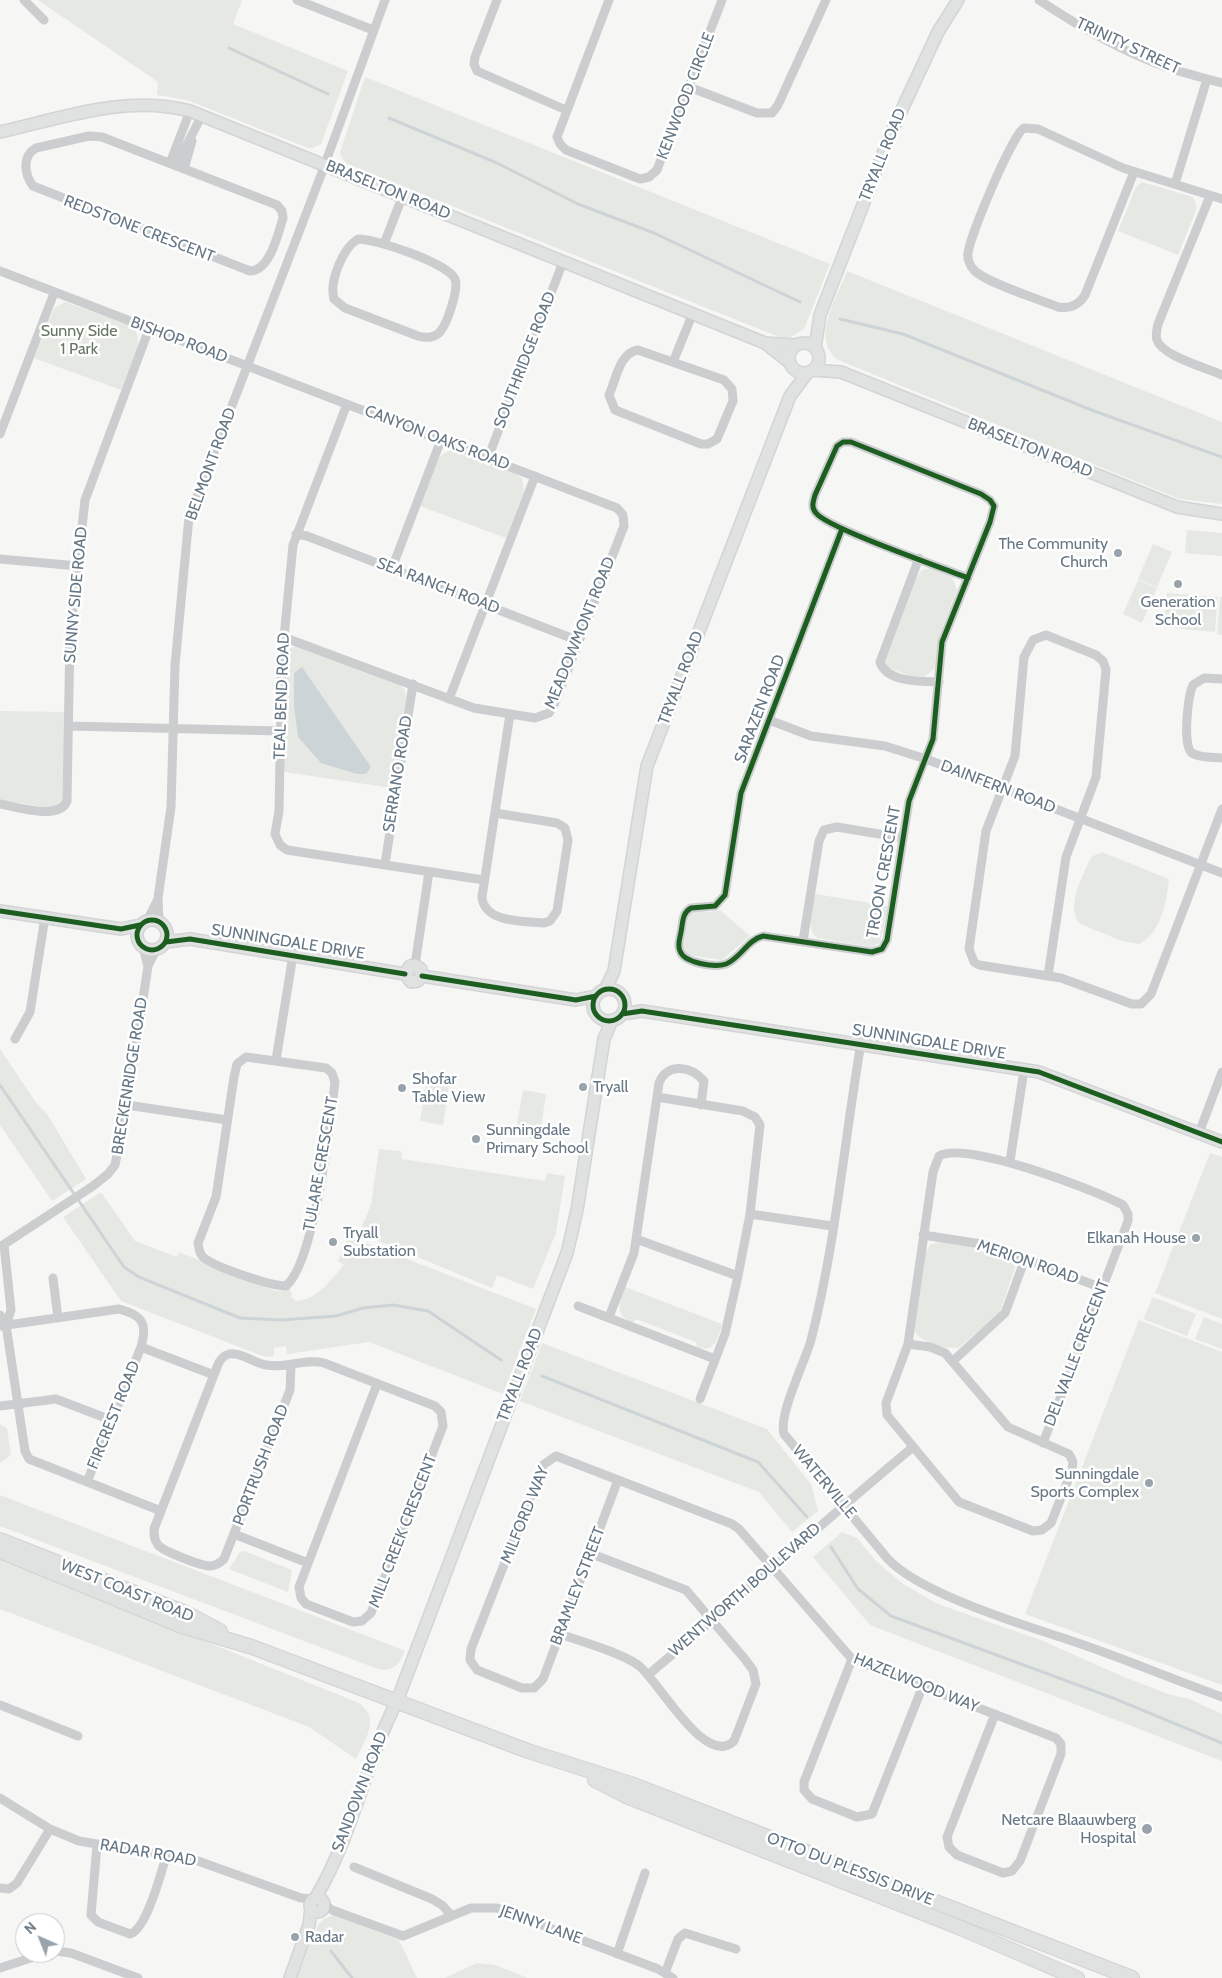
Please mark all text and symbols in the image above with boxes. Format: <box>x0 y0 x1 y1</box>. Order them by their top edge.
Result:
street label: TRINITY STREET <box>1073 14 1183 78</box>
street label: KENWOOD CIRCLE <box>653 30 719 162</box>
street label: TRYALL ROAD <box>856 106 910 204</box>
street label: BRASELTON ROAD <box>323 156 453 224</box>
street label: REDSTONE CRESCENT <box>61 191 217 267</box>
street label: SOUTHRIDGE ROAD <box>490 289 560 431</box>
street label: BISHOP ROAD <box>128 313 230 367</box>
park label: Sunny Side 1 Park <box>41 321 117 359</box>
street label: CANYON OAKS ROAD <box>362 401 512 475</box>
street label: BELMONT ROAD <box>182 405 240 523</box>
street label: BRASELTON ROAD <box>965 414 1095 482</box>
street label: SUNNY SIDE ROAD <box>60 526 92 664</box>
place label: The Community Church <box>998 534 1108 572</box>
marker: The Community Church <box>1112 547 1124 559</box>
street label: SEA RANCH ROAD <box>374 554 502 618</box>
street label: MEADOWMONT ROAD <box>541 554 619 712</box>
marker: Generation School <box>1172 578 1184 590</box>
place label: Generation School <box>1141 592 1215 630</box>
street label: TRYALL ROAD <box>654 628 708 728</box>
street label: TEAL BEND ROAD <box>270 632 294 760</box>
street label: SARAZEN ROAD <box>731 652 789 766</box>
street label: SERRANO ROAD <box>379 714 417 834</box>
street label: DAINFERN ROAD <box>938 756 1058 818</box>
street label: TROON CRESCENT <box>863 804 905 940</box>
street label: SUNNINGDALE DRIVE <box>210 920 366 964</box>
street label: BRECKENRIDGE ROAD <box>108 996 152 1156</box>
street label: SUNNINGDALE DRIVE <box>851 1020 1007 1064</box>
place label: Shofar Table View <box>412 1069 485 1107</box>
place label: Tryall <box>593 1077 628 1097</box>
marker: Tryall <box>577 1081 589 1093</box>
marker: Shofar Table View <box>396 1082 408 1094</box>
street label: TULARE CRESCENT <box>300 1095 342 1233</box>
place label: Sunningdale Primary School <box>486 1120 589 1158</box>
marker: Sunningdale Primary School <box>470 1133 482 1145</box>
place label: Tryall Substation <box>343 1223 416 1261</box>
place label: Elkanah House <box>1087 1228 1186 1248</box>
marker: Elkanah House <box>1190 1232 1202 1244</box>
marker: Tryall Substation <box>327 1236 339 1248</box>
street label: MERION ROAD <box>975 1236 1081 1288</box>
street label: DEL VALLE CRESCENT <box>1040 1277 1114 1429</box>
street label: TRYALL ROAD <box>493 1325 547 1425</box>
street label: FIRCREST ROAD <box>84 1358 144 1472</box>
street label: PORTRUSH ROAD <box>229 1402 293 1528</box>
street label: WATERVILLE <box>788 1442 860 1522</box>
street label: MILL CREEK CRESCENT <box>365 1452 441 1610</box>
street label: MILFORD WAY <box>497 1464 553 1566</box>
place label: Sunningdale Sports Complex <box>1031 1464 1139 1502</box>
marker: Sunningdale Sports Complex <box>1143 1477 1155 1489</box>
street label: WENTWORTH BOULEVARD <box>665 1519 825 1661</box>
street label: BRAMLEY STREET <box>547 1524 609 1648</box>
street label: WEST COAST ROAD <box>58 1556 196 1626</box>
street label: HAZELWOOD WAY <box>851 1649 981 1717</box>
street label: SANDOWN ROAD <box>328 1729 392 1855</box>
place label: Netcare Blaauwberg Hospital <box>1001 1810 1136 1848</box>
marker: Netcare Blaauwberg Hospital <box>1140 1822 1154 1836</box>
street label: OTTO DU PLESSIS DRIVE <box>764 1828 936 1910</box>
street label: RADAR ROAD <box>98 1835 198 1871</box>
street label: JENNY LANE <box>497 1901 585 1949</box>
north arrow <box>15 1913 65 1963</box>
text: N <box>20 1918 40 1938</box>
place label: Radar <box>305 1927 344 1947</box>
marker: Radar <box>289 1931 301 1943</box>

